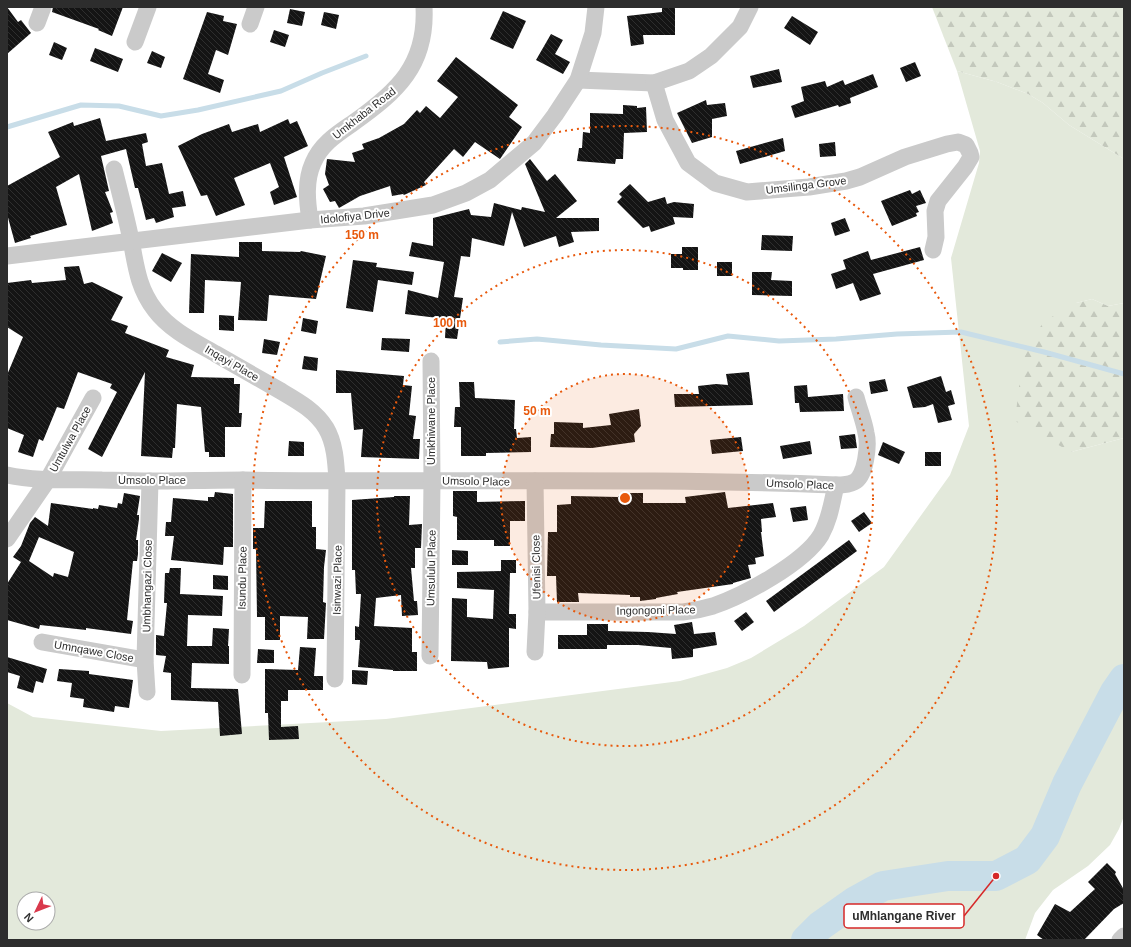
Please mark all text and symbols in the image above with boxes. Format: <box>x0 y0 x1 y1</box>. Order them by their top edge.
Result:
street label: Umkhaba Road <box>330 85 398 141</box>
street label: Umsilinga Grove <box>765 174 847 196</box>
street label: Idolofiya Drive <box>320 206 390 226</box>
text: 150 m <box>345 228 379 242</box>
text: 100 m <box>433 316 467 330</box>
street label: Inqayi Place <box>203 343 261 383</box>
street label: Umkhiwane Place <box>425 377 437 465</box>
street label: Umtulwa Place <box>47 404 93 474</box>
text: 50 m <box>523 404 551 418</box>
street label: Umsolo Place <box>118 474 186 486</box>
street label: Umsolo Place <box>442 474 510 488</box>
street label: Umsolo Place <box>766 477 834 491</box>
centre of rings <box>618 491 632 505</box>
street label: Umsululu Place <box>424 530 438 606</box>
street label: Ufenisi Close <box>529 534 543 600</box>
street label: Umbhangazi Close <box>140 539 154 633</box>
street label: Isinwazi Place <box>330 545 344 615</box>
street label: Isundu Place <box>235 546 249 610</box>
street label: Ingongoni Place <box>616 603 696 617</box>
street label: Umnqawe Close <box>53 638 135 664</box>
north arrow <box>16 891 56 931</box>
callout: uMhlangane River <box>844 904 964 928</box>
text: uMhlangane River <box>852 909 956 923</box>
text: N <box>22 911 36 925</box>

